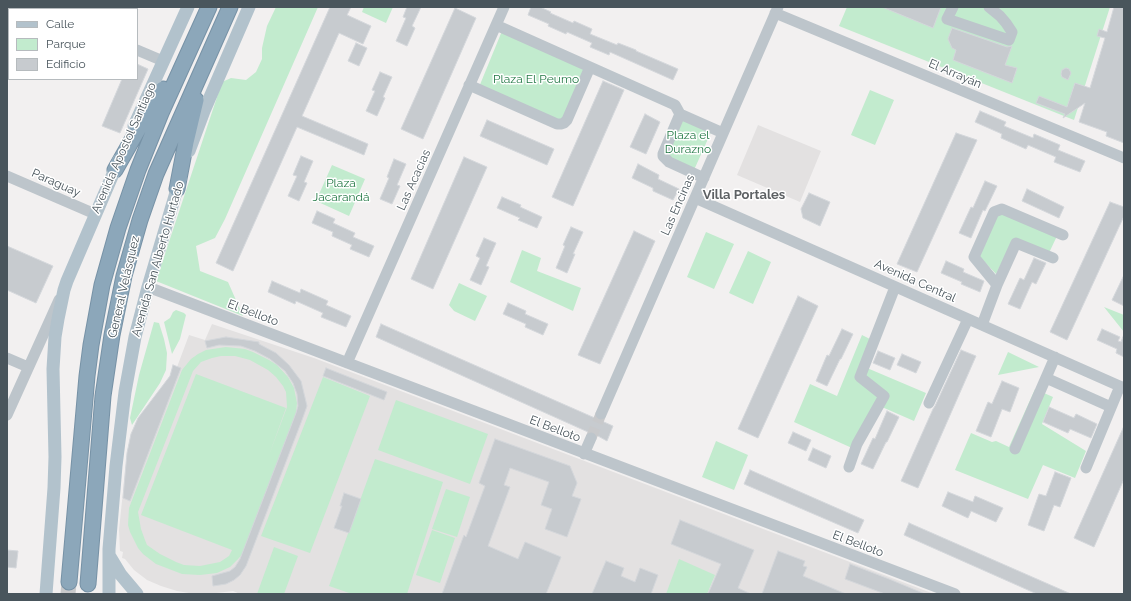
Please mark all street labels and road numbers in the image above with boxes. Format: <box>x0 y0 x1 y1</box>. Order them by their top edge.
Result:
street label: El Arrayán <box>926 56 984 92</box>
street label: Avenida Apostol Santiago <box>89 80 159 216</box>
street label: Las Acacias <box>394 147 434 213</box>
street label: Paraguay <box>29 166 83 200</box>
street label: Las Encinas <box>658 172 698 238</box>
street label: Avenida San Alberto Hurtado <box>129 180 187 338</box>
street label: General Velásquez <box>105 235 143 339</box>
street label: Avenida Central <box>872 257 958 305</box>
street label: El Belloto <box>226 297 280 329</box>
street label: El Belloto <box>528 413 582 445</box>
street label: El Belloto <box>831 528 885 560</box>

